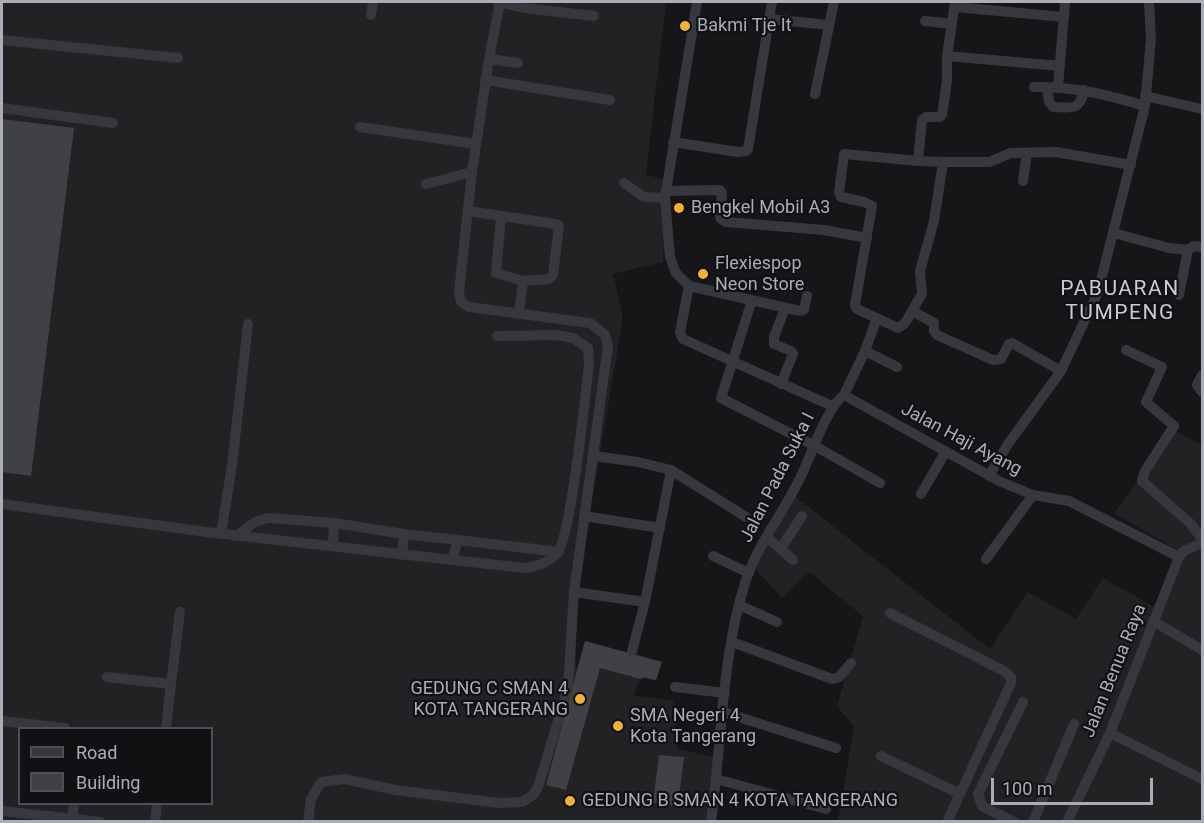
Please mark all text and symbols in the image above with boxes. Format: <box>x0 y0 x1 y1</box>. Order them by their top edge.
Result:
place label: Bakmi Tje It <box>697 15 792 37</box>
marker: Bakmi Tje It <box>678 19 692 33</box>
place label: Bengkel Mobil A3 <box>691 197 830 219</box>
marker: Bengkel Mobil A3 <box>672 201 686 215</box>
place label: Flexiespop Neon Store <box>715 253 804 296</box>
marker: Flexiespop Neon Store <box>696 267 710 281</box>
district label: PABUARAN TUMPENG <box>1060 277 1180 327</box>
street label: Jalan Haji Ayang <box>897 399 1025 481</box>
street label: Jalan Pada Suka I <box>736 410 820 546</box>
street label: Jalan Benua Raya <box>1078 601 1152 741</box>
place label: GEDUNG C SMAN 4 KOTA TANGERANG <box>411 678 568 720</box>
marker: GEDUNG C SMAN 4 KOTA TANGERANG <box>573 692 587 706</box>
place label: SMA Negeri 4 Kota Tangerang <box>630 705 756 748</box>
marker: SMA Negeri 4 Kota Tangerang <box>611 719 625 733</box>
legend <box>18 727 213 805</box>
text: Road <box>76 742 117 763</box>
scale bar <box>994 766 1156 804</box>
text: Building <box>76 772 140 793</box>
text: 100 m <box>1002 778 1053 799</box>
place label: GEDUNG B SMAN 4 KOTA TANGERANG <box>582 790 898 812</box>
marker: GEDUNG B SMAN 4 KOTA TANGERANG <box>563 794 577 808</box>

